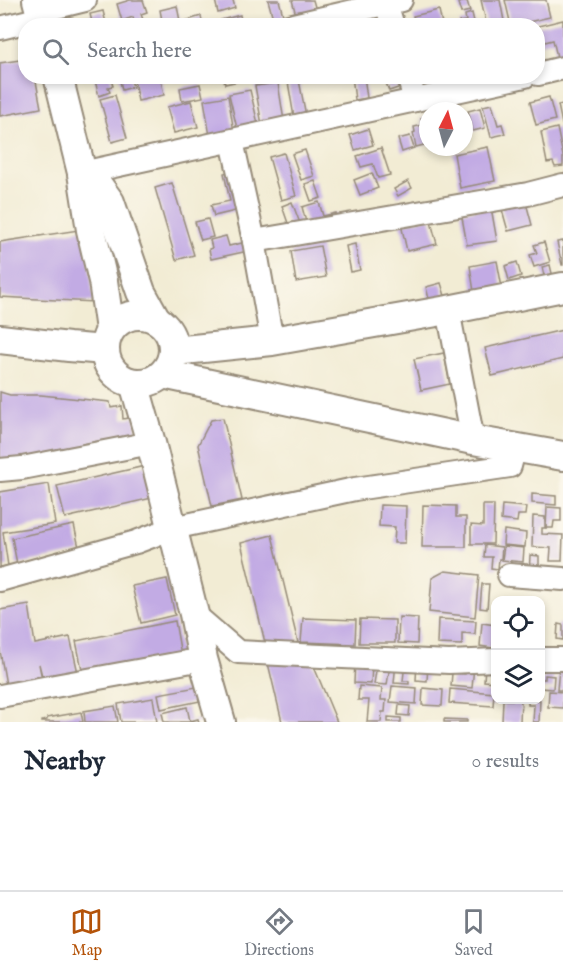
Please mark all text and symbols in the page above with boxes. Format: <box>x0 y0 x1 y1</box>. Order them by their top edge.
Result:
search box <box>18 18 545 84</box>
icon: search <box>39 35 72 68</box>
text: Search here <box>87 37 192 65</box>
north arrow <box>419 102 473 156</box>
map controls <box>491 596 545 704</box>
button: locate <box>491 596 545 650</box>
button: layers <box>491 650 545 704</box>
text: Nearby <box>24 745 105 778</box>
text: 0 results <box>472 749 539 774</box>
tab: Map <box>70 905 103 961</box>
tab: Directions <box>244 905 314 961</box>
tab: Saved <box>455 905 493 961</box>

